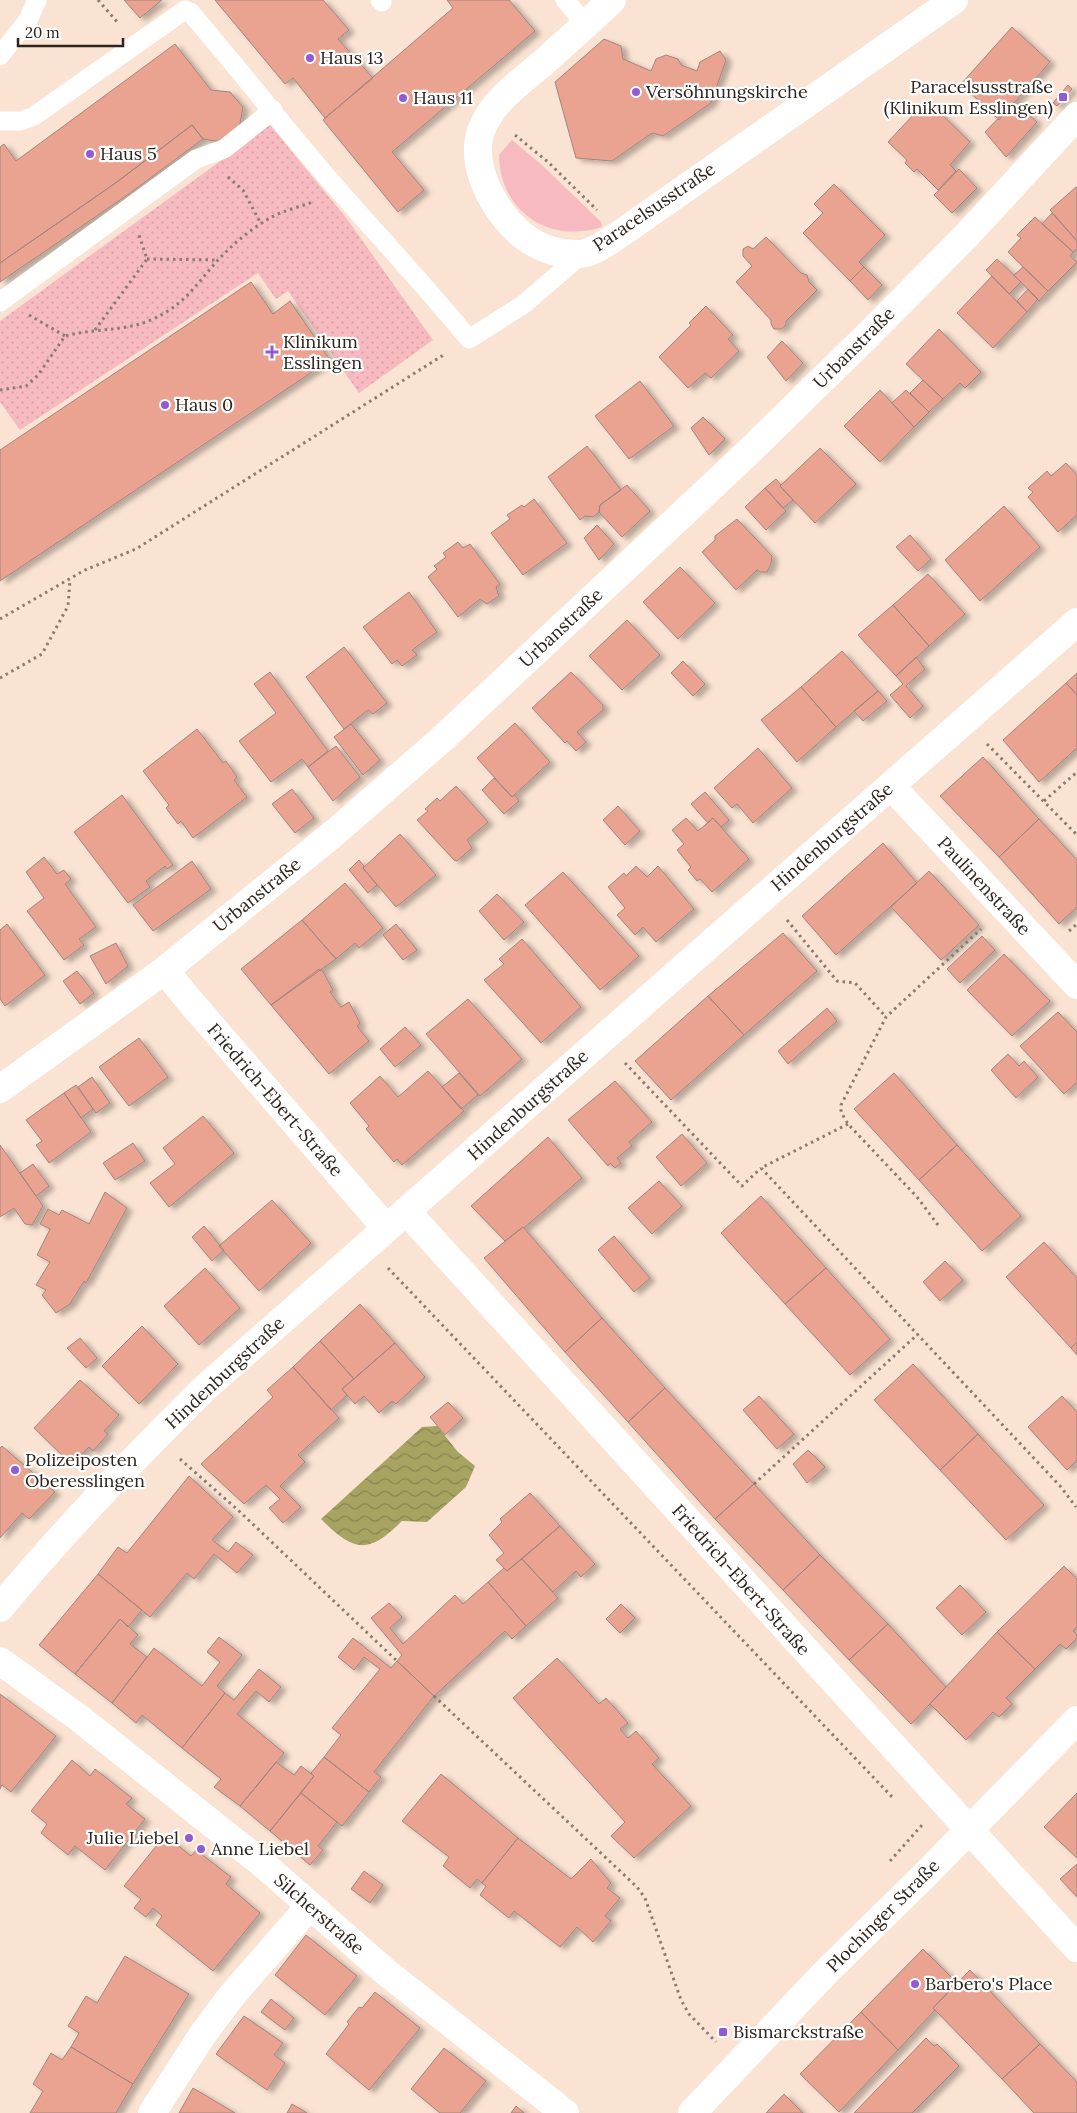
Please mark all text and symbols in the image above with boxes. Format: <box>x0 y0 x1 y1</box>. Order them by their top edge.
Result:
scale bar <box>18 15 122 47</box>
text: 20 m <box>25 23 60 42</box>
place label: Haus 13 <box>320 46 383 69</box>
marker: Haus 13 <box>304 52 316 64</box>
place label: Paracelsusstraße (Klinikum Esslingen) <box>884 75 1053 119</box>
place label: Versöhnungskirche <box>645 80 808 103</box>
place label: Haus 11 <box>413 86 473 109</box>
marker: Versöhnungskirche <box>630 86 642 98</box>
marker: Paracelsusstraße (Klinikum Esslingen) <box>1057 91 1069 103</box>
marker: Haus 11 <box>397 92 409 104</box>
place label: Haus 5 <box>100 142 157 165</box>
marker: Haus 5 <box>84 148 96 160</box>
street label: Paracelsusstraße <box>588 157 720 256</box>
street label: Urbanstraße <box>808 302 900 393</box>
place label: Klinikum Esslingen <box>283 330 362 374</box>
marker: Klinikum Esslingen <box>265 345 279 359</box>
place label: Haus 0 <box>175 393 233 416</box>
marker: Haus 0 <box>159 399 171 411</box>
street label: Urbanstraße <box>514 583 608 672</box>
street label: Hindenburgstraße <box>766 777 898 896</box>
street label: Paulinenstraße <box>933 832 1036 940</box>
street label: Urbanstraße <box>208 852 305 937</box>
street label: Friedrich-Ebert-Straße <box>203 1018 348 1181</box>
street label: Hindenburgstraße <box>463 1044 593 1165</box>
street label: Hindenburgstraße <box>160 1311 289 1434</box>
place label: Polizeiposten Oberesslingen <box>25 1448 145 1492</box>
marker: Polizeiposten Oberesslingen <box>9 1464 21 1476</box>
street label: Friedrich-Ebert-Straße <box>667 1499 816 1660</box>
place label: Julie Liebel <box>86 1826 179 1849</box>
marker: Julie Liebel <box>183 1832 195 1844</box>
place label: Anne Liebel <box>210 1837 309 1860</box>
marker: Anne Liebel <box>195 1843 207 1855</box>
street label: Plochinger Straße <box>821 1854 944 1977</box>
street label: Silcherstraße <box>269 1868 369 1959</box>
place label: Barbero's Place <box>925 1972 1053 1995</box>
marker: Barbero's Place <box>909 1978 921 1990</box>
place label: Bismarckstraße <box>733 2020 864 2043</box>
marker: Bismarckstraße <box>717 2026 729 2038</box>

